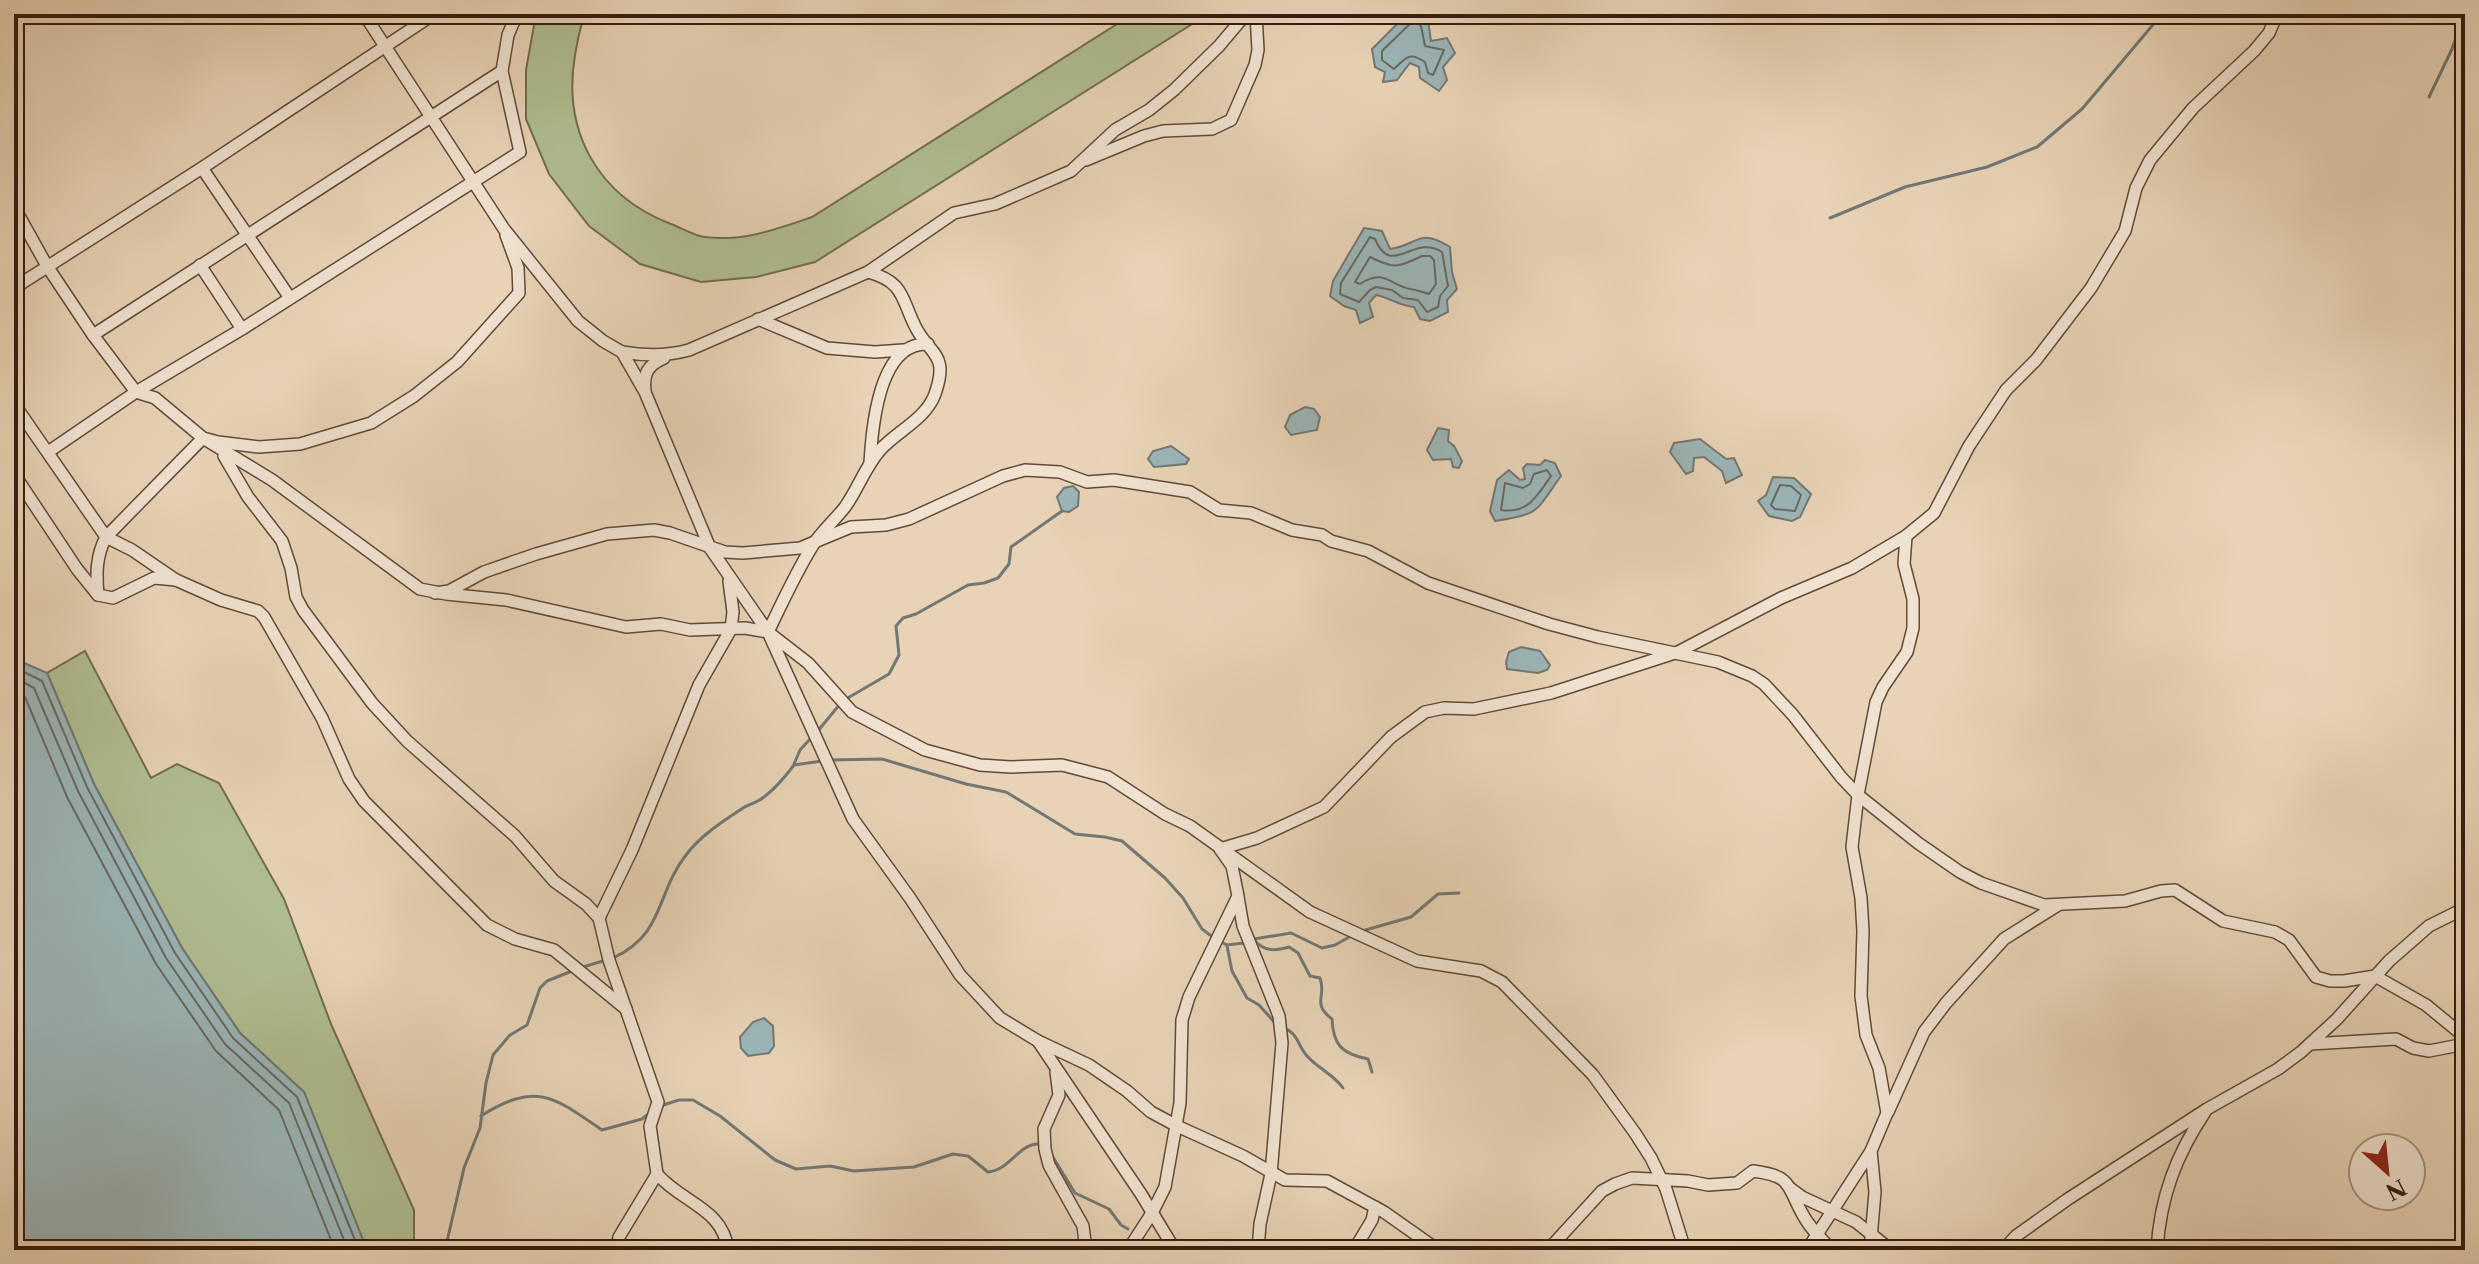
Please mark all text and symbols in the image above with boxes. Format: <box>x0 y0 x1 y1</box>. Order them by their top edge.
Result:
north arrow <box>2347 1132 2427 1212</box>
text: N <box>2381 1173 2411 1206</box>

